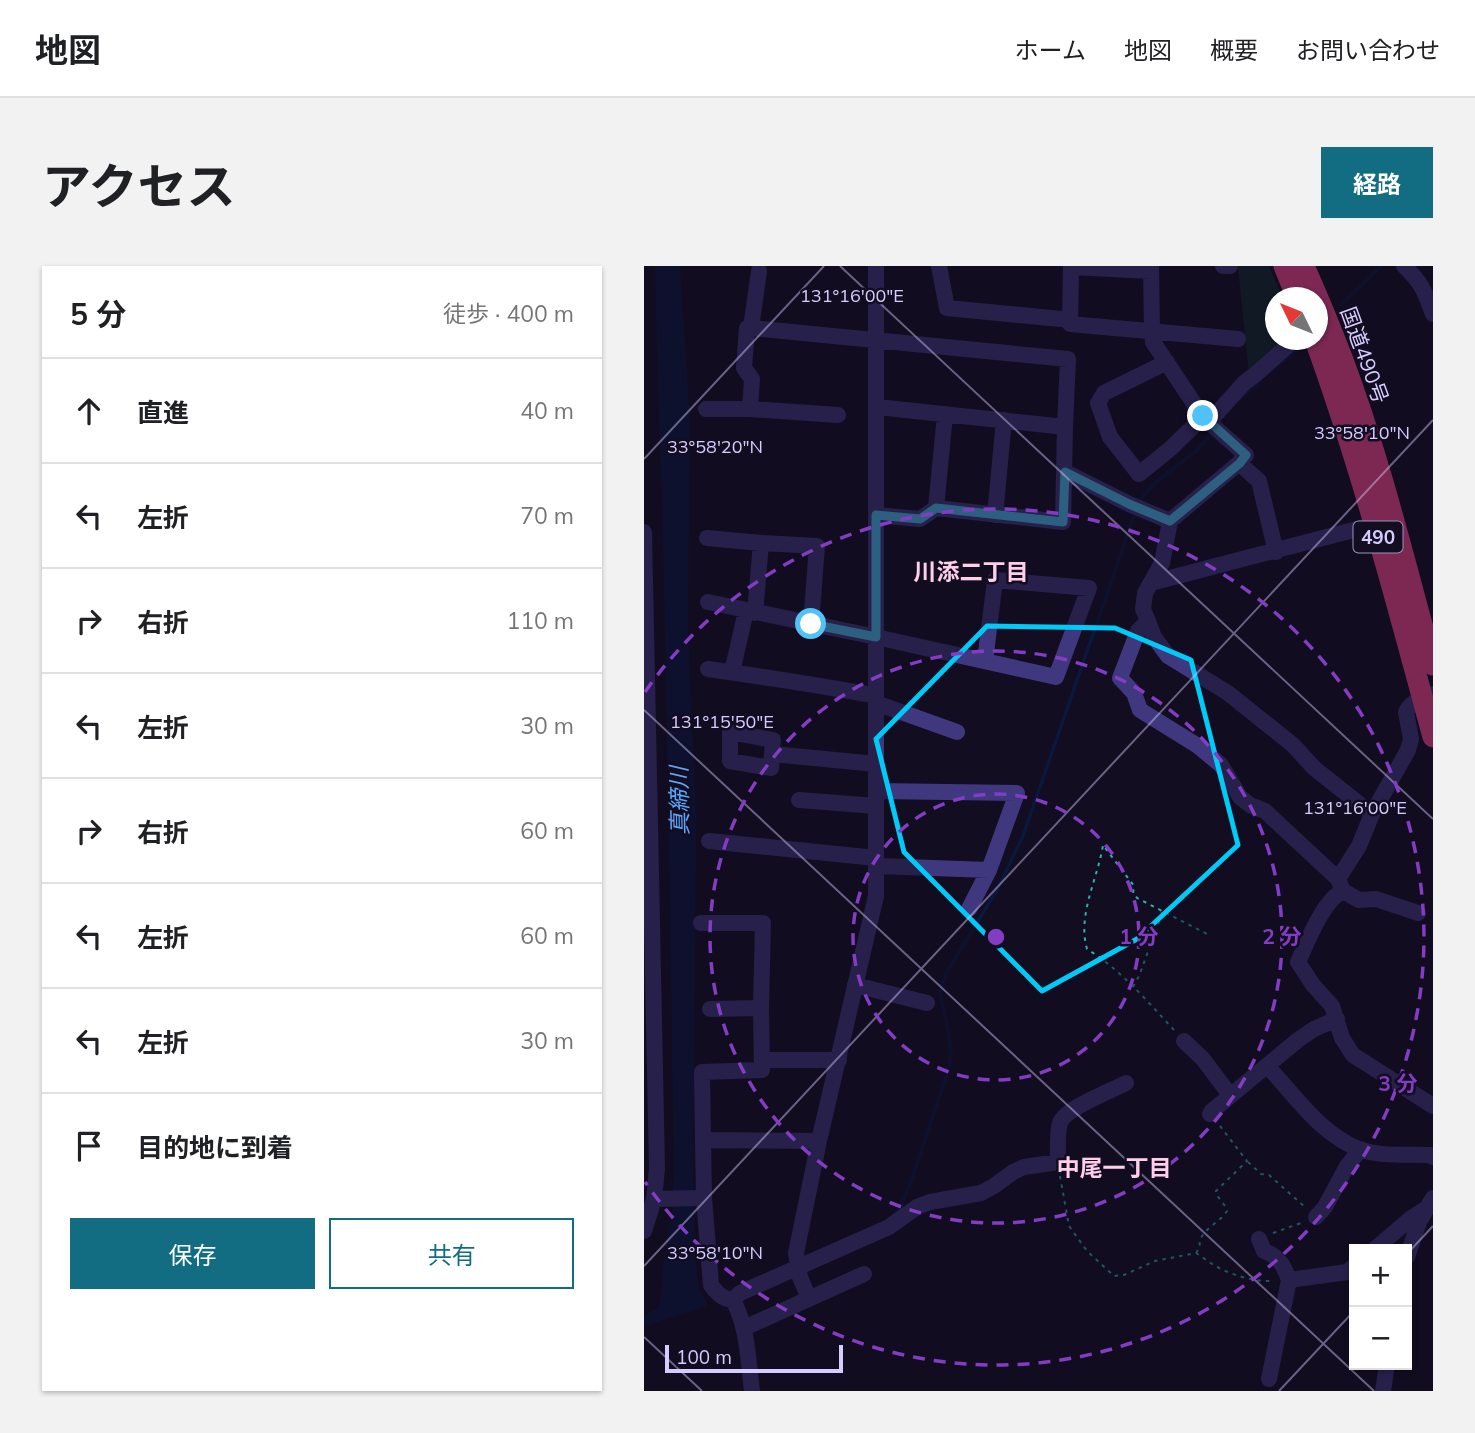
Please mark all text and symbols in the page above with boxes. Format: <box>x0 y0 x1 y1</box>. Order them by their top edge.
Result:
text: 地図 <box>35 29 101 70</box>
text: ホーム <box>1015 35 1086 65</box>
text: 地図 <box>1124 35 1172 65</box>
text: 概要 <box>1210 35 1258 65</box>
text: お問い合わせ <box>1296 35 1440 65</box>
button: 経路 <box>1321 147 1433 218</box>
text: アクセス <box>42 155 236 216</box>
text: 131°16'00"E <box>800 284 904 307</box>
north arrow <box>1265 287 1328 350</box>
text: 5 分 <box>70 295 126 333</box>
text: 徒歩 · 400 m <box>443 299 574 328</box>
street label: 国道490号 <box>1336 303 1394 407</box>
icon: ahead <box>70 392 108 430</box>
text: 直進 <box>137 396 189 429</box>
text: 40 m <box>520 396 574 425</box>
route end <box>1187 400 1218 431</box>
text: 33°58'10"N <box>1314 421 1410 444</box>
text: 33°58'20"N <box>667 435 763 458</box>
icon: left <box>70 497 108 535</box>
text: 左折 <box>137 501 189 534</box>
text: 70 m <box>520 501 574 530</box>
road number: 490 <box>1354 522 1402 552</box>
district label: 川添二丁目 <box>914 557 1029 586</box>
icon: right <box>70 602 108 640</box>
text: 右折 <box>137 606 189 639</box>
text: 110 m <box>506 606 574 635</box>
route start <box>795 608 826 639</box>
icon: left <box>70 707 108 745</box>
text: 131°15'50"E <box>670 710 774 733</box>
text: 左折 <box>137 711 189 744</box>
text: 30 m <box>520 711 574 740</box>
water label: 真締川 <box>664 763 694 836</box>
text: 131°16'00"E <box>1303 796 1407 819</box>
icon: right <box>70 812 108 850</box>
text: 右折 <box>137 816 189 849</box>
text: 60 m <box>520 816 574 845</box>
icon: left <box>70 917 108 955</box>
text: 左折 <box>137 921 189 954</box>
text: 60 m <box>520 921 574 950</box>
text: 1 分 <box>1119 923 1159 949</box>
text: 2 分 <box>1262 923 1302 949</box>
centre of rings <box>984 925 1008 949</box>
icon: left <box>70 1022 108 1060</box>
text: 左折 <box>137 1026 189 1059</box>
text: 30 m <box>520 1026 574 1055</box>
text: 3 分 <box>1378 1070 1418 1096</box>
icon: arrive <box>70 1127 108 1165</box>
text: 目的地に到着 <box>137 1131 293 1164</box>
district label: 中尾一丁目 <box>1057 1153 1172 1182</box>
button: 保存 <box>70 1218 315 1289</box>
button: 共有 <box>329 1218 574 1289</box>
text: 33°58'10"N <box>667 1241 763 1264</box>
map controls <box>1349 1244 1412 1370</box>
button: + <box>1349 1244 1412 1307</box>
button: − <box>1349 1307 1412 1370</box>
scale bar <box>665 1342 844 1374</box>
text: 100 m <box>676 1345 732 1369</box>

